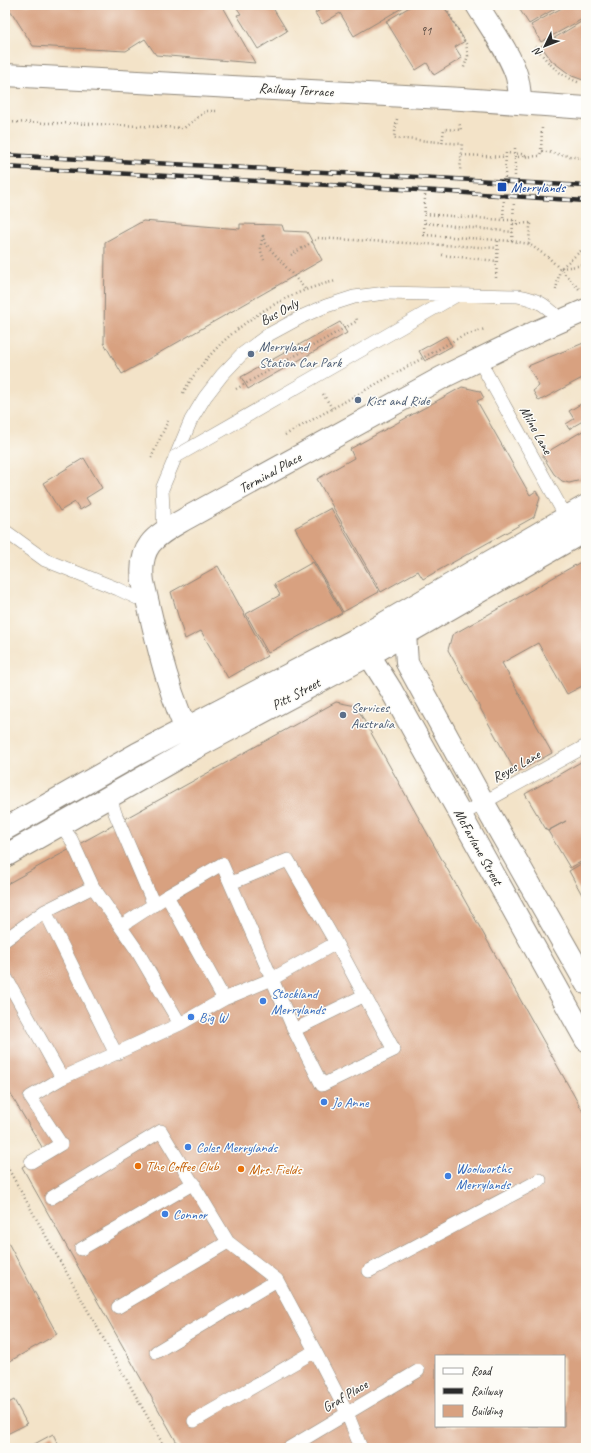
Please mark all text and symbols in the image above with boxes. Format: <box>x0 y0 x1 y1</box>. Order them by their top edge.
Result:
house number: 91 <box>421 23 432 39</box>
north arrow <box>525 26 565 66</box>
text: N <box>529 44 545 60</box>
street label: Railway Terrace <box>258 80 335 101</box>
place label: Merrylands <box>511 179 566 196</box>
marker: Merrylands <box>496 181 508 193</box>
street label: Bus Only <box>257 294 302 329</box>
place label: Merryland Station Car Park <box>259 338 342 371</box>
marker: Merryland Station Car Park <box>246 349 256 359</box>
place label: Kiss and Ride <box>366 392 431 409</box>
marker: Kiss and Ride <box>353 395 363 405</box>
street label: Milne Lane <box>516 403 557 458</box>
street label: Terminal Place <box>236 448 305 497</box>
street label: Pitt Street <box>269 674 324 714</box>
place label: Services Australia <box>351 699 395 732</box>
marker: Services Australia <box>338 710 348 720</box>
street label: Reyes Lane <box>489 745 544 786</box>
street label: McFarlane Street <box>450 806 507 889</box>
place label: Stockland Merrylands <box>271 985 326 1018</box>
marker: Stockland Merrylands <box>258 996 268 1006</box>
place label: Big W <box>199 1009 229 1026</box>
marker: Big W <box>186 1012 196 1022</box>
place label: Jo Anne <box>331 1094 370 1111</box>
marker: Jo Anne <box>319 1097 329 1107</box>
place label: Coles Merrylands <box>196 1139 278 1156</box>
marker: Coles Merrylands <box>183 1142 193 1152</box>
place label: The Coffee Club <box>146 1158 220 1175</box>
place label: Woolworths Merrylands <box>456 1160 513 1193</box>
marker: The Coffee Club <box>133 1161 143 1171</box>
place label: Mrs. Fields <box>249 1161 303 1178</box>
marker: Mrs. Fields <box>236 1164 246 1174</box>
marker: Woolworths Merrylands <box>443 1171 453 1181</box>
place label: Connor <box>173 1206 208 1223</box>
marker: Connor <box>160 1209 170 1219</box>
legend <box>435 1355 565 1427</box>
text: Road <box>471 1363 493 1379</box>
street label: Graf Place <box>319 1375 372 1416</box>
text: Railway <box>471 1383 503 1399</box>
text: Building <box>471 1403 503 1419</box>

